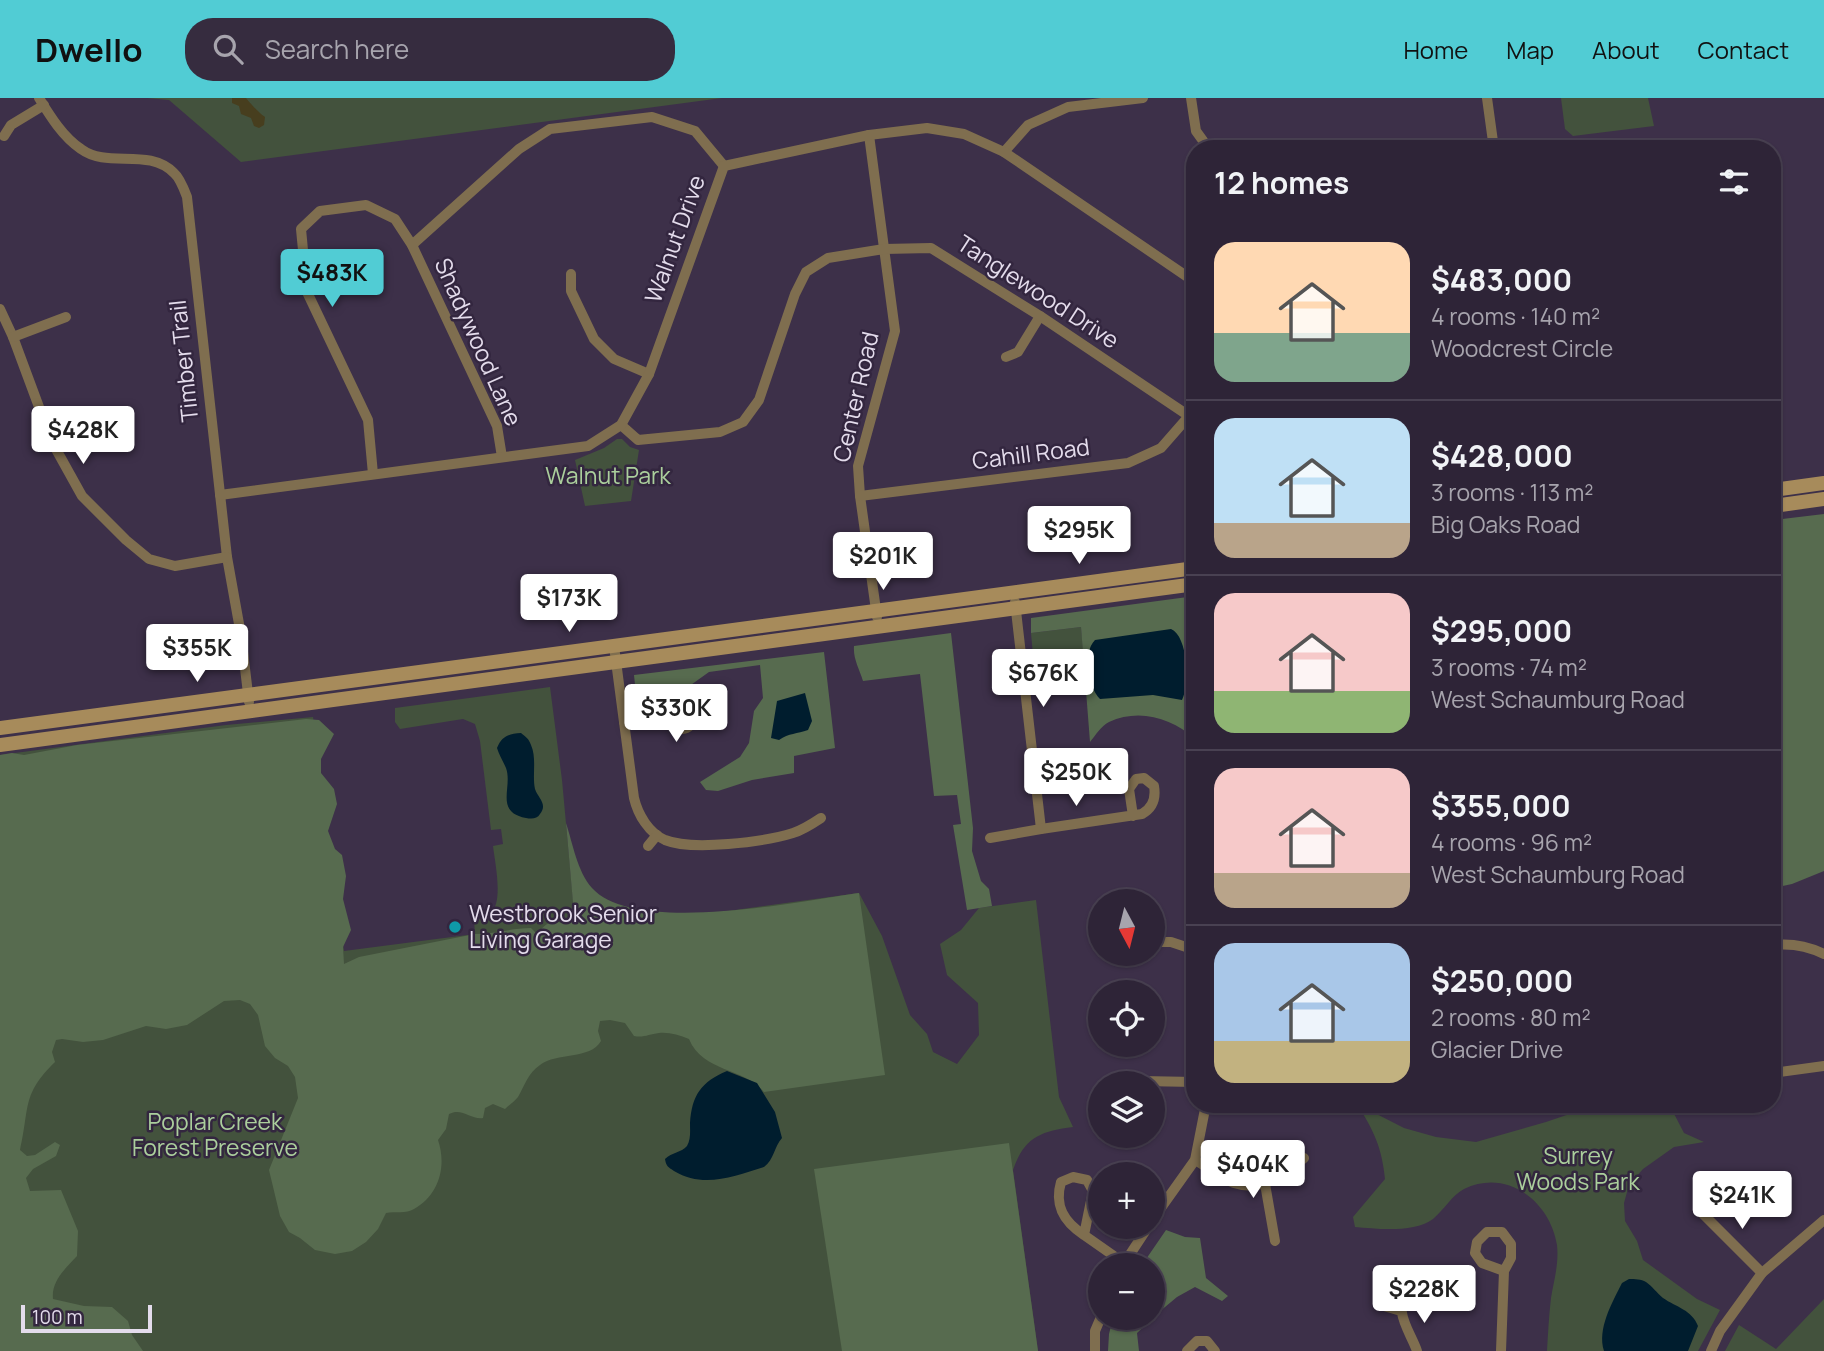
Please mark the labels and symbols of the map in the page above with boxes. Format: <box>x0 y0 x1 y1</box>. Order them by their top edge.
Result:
street label: Walnut Drive <box>636 170 712 307</box>
street label: Tanglewood Drive <box>951 227 1126 355</box>
pin: $483K <box>283 250 381 309</box>
street label: Shadywood Lane <box>428 253 530 431</box>
street label: Timber Trail <box>161 299 205 424</box>
street label: Center Road <box>824 328 886 465</box>
pin: $428K <box>34 406 132 466</box>
street label: Cahill Road <box>970 430 1091 476</box>
park label: Walnut Park <box>545 459 671 491</box>
pin: $295K <box>1030 506 1128 566</box>
pin: $201K <box>834 532 932 592</box>
pin: $173K <box>520 574 618 634</box>
pin: $355K <box>148 624 246 684</box>
pin: $676K <box>994 650 1092 709</box>
pin: $330K <box>627 684 725 744</box>
pin: $250K <box>1027 748 1125 808</box>
north arrow <box>1088 889 1166 966</box>
place label: Westbrook Senior Living Garage <box>469 897 657 955</box>
marker: Westbrook Senior Living Garage <box>447 919 463 935</box>
park label: Poplar Creek Forest Preserve <box>132 1105 298 1163</box>
park label: Surrey Woods Park <box>1516 1139 1640 1197</box>
pin: $404K <box>1204 1140 1302 1200</box>
pin: $241K <box>1693 1172 1791 1231</box>
pin: $228K <box>1375 1266 1473 1325</box>
scale bar <box>21 1302 152 1334</box>

